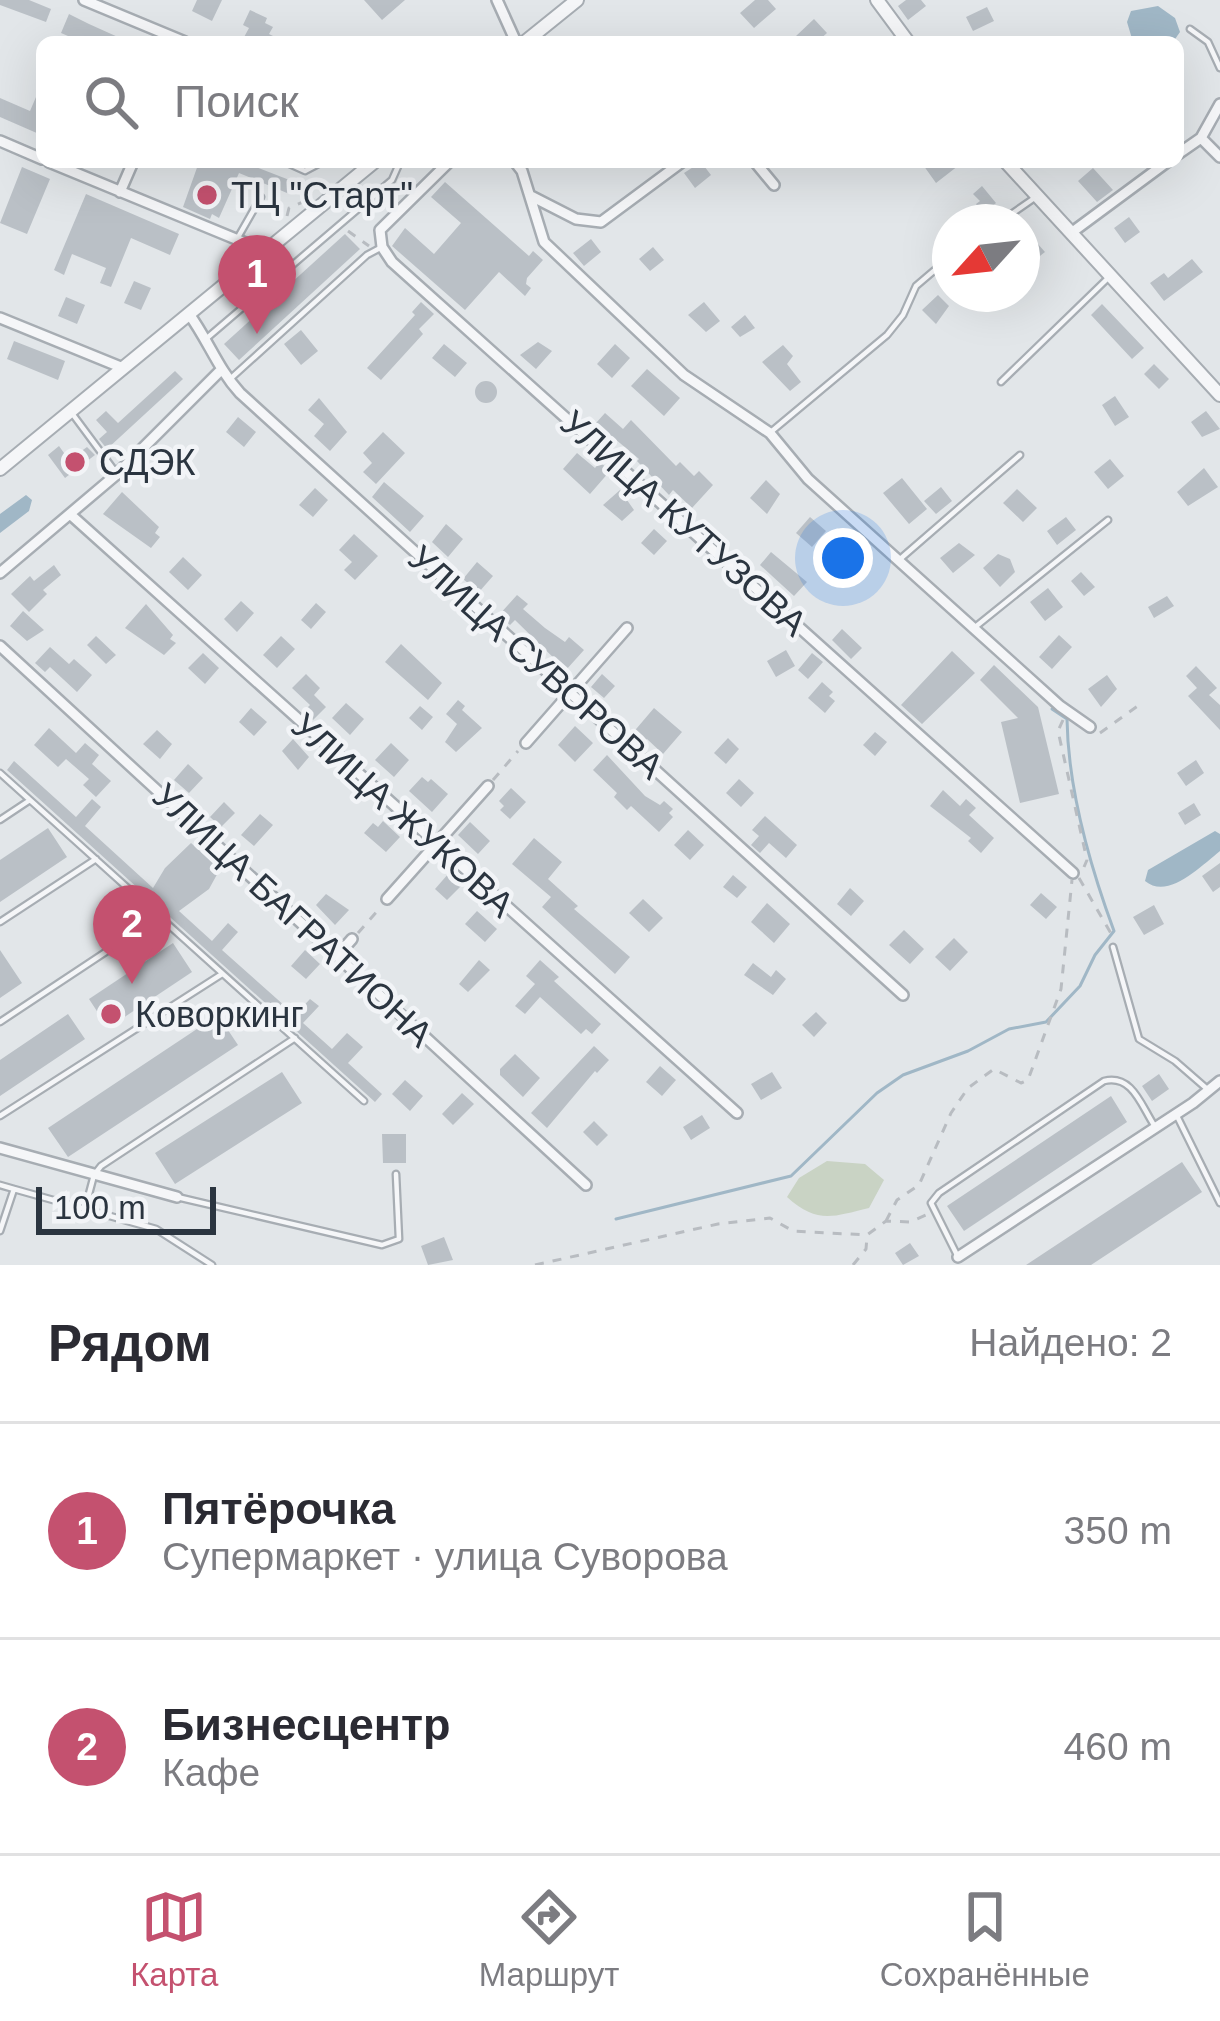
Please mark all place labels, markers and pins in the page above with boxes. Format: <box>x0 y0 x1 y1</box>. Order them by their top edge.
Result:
place label: ТЦ "Старт" <box>231 175 413 216</box>
marker: ТЦ "Старт" <box>194 182 220 208</box>
pin: 1 <box>218 235 296 334</box>
place label: СДЭК <box>99 442 195 483</box>
marker: СДЭК <box>62 449 88 475</box>
pin: 2 <box>93 885 171 984</box>
place label: Коворкинг <box>135 994 304 1035</box>
marker: Коворкинг <box>98 1001 124 1027</box>

